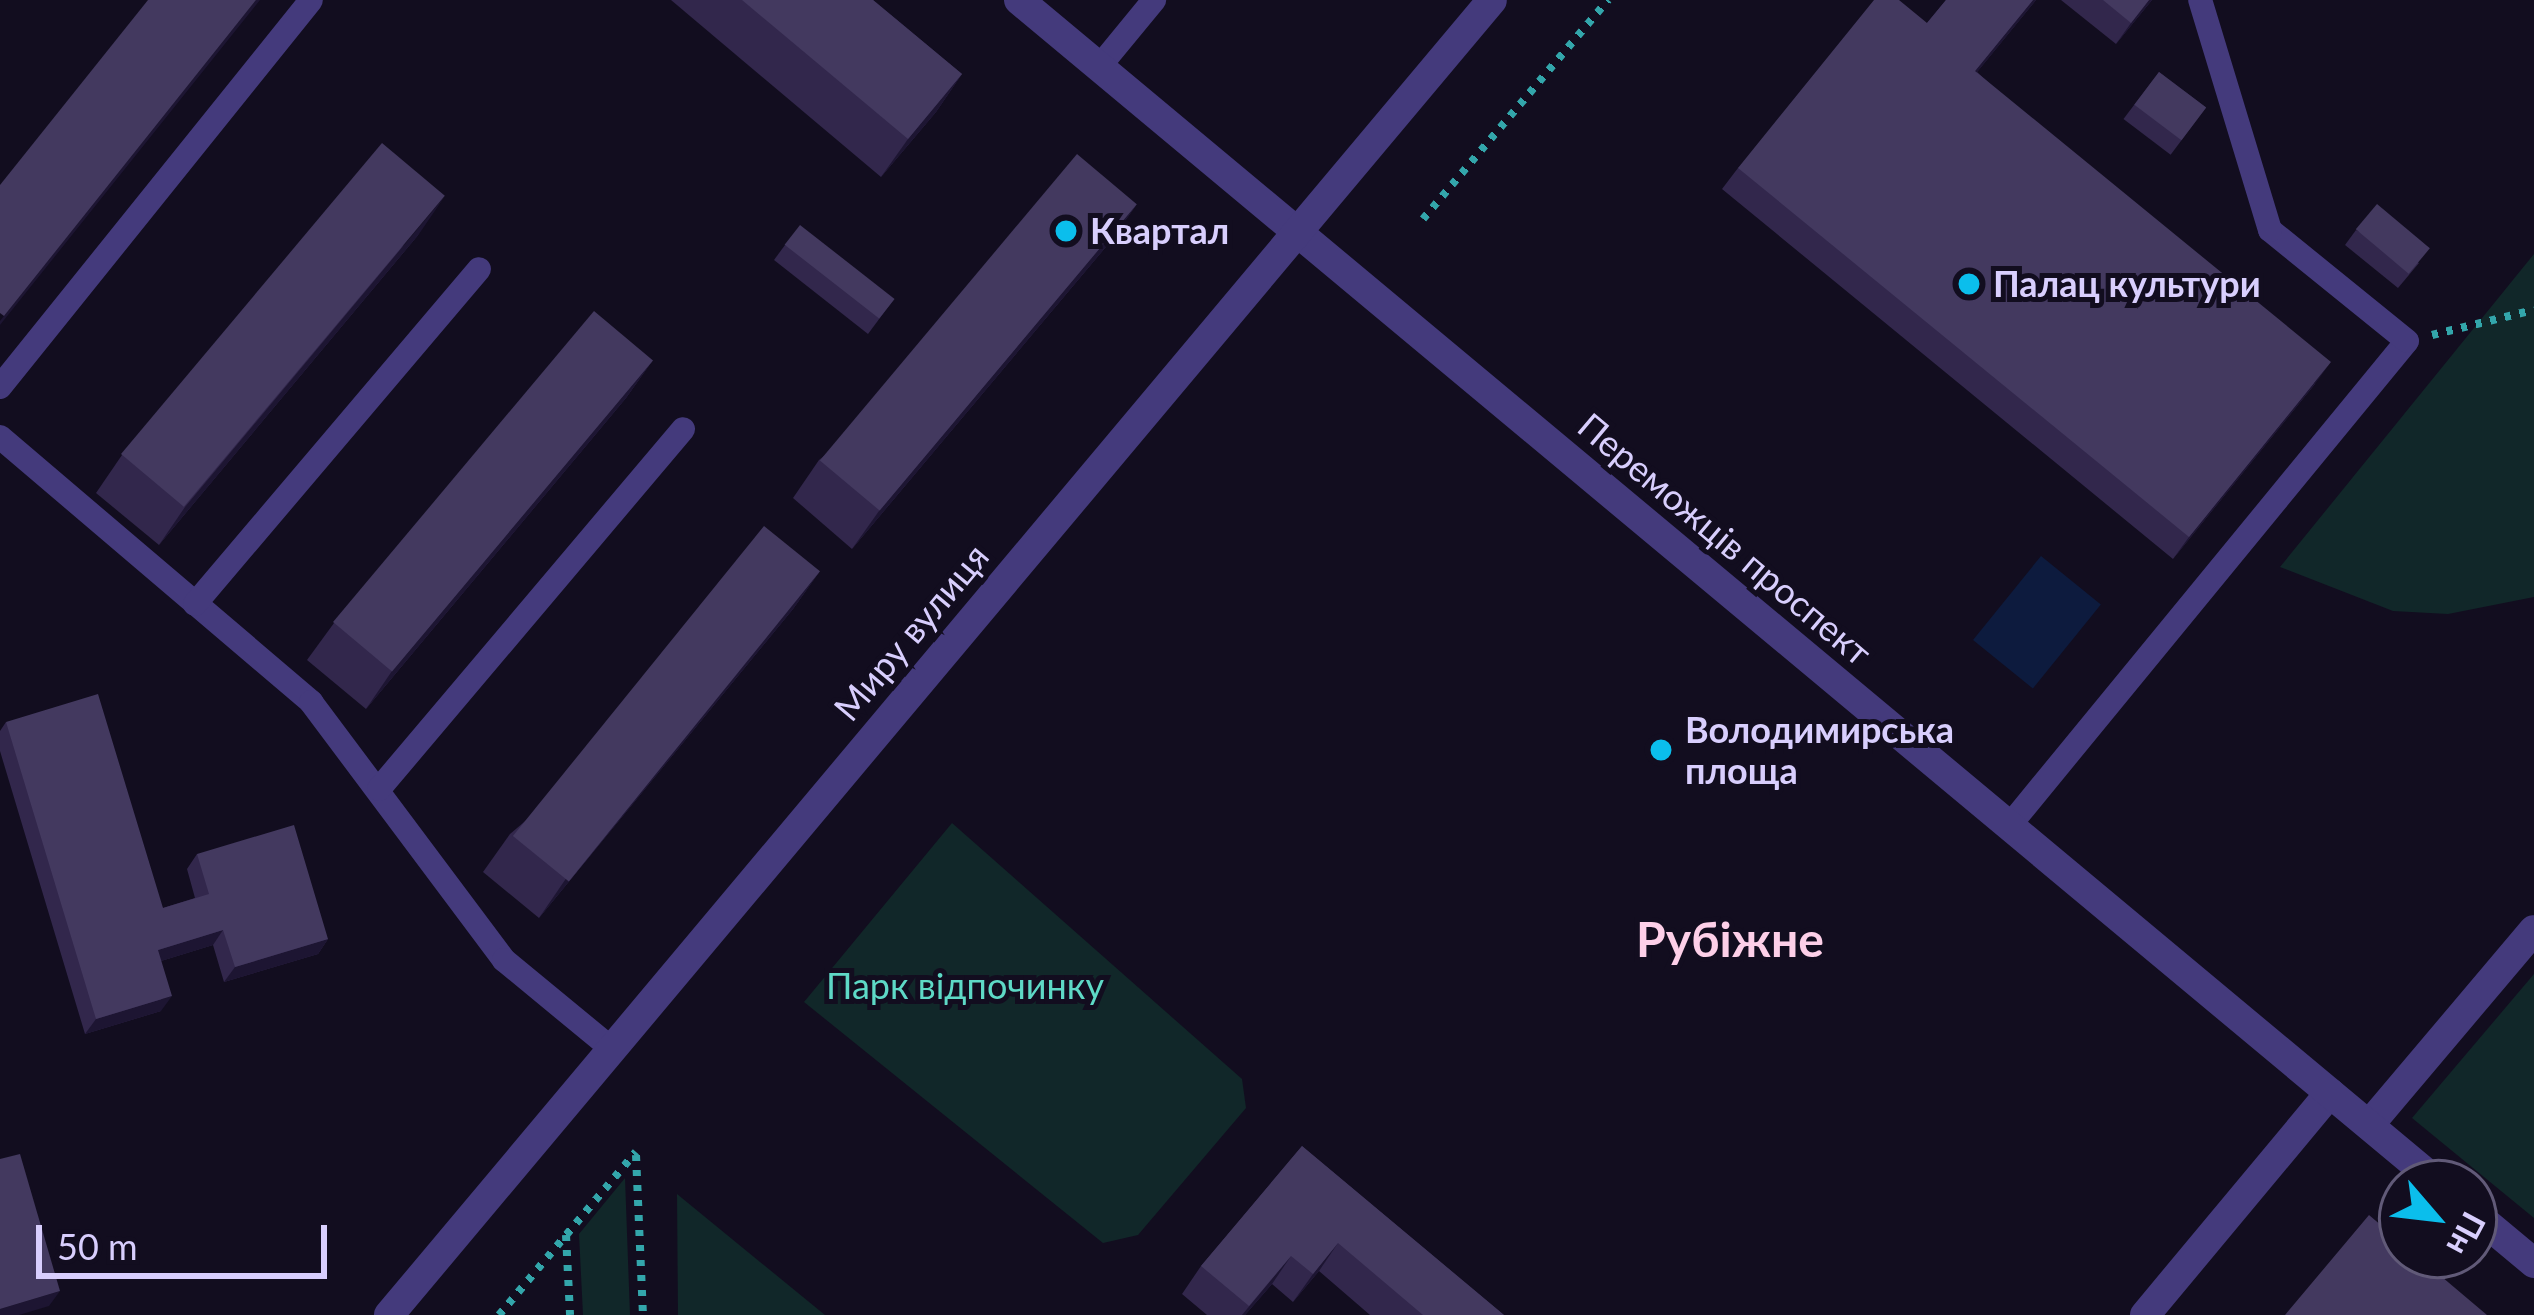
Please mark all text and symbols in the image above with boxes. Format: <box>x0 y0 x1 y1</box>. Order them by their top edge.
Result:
place label: Квартал <box>1090 209 1229 253</box>
marker: Квартал <box>1053 218 1079 244</box>
place label: Палац культури <box>1993 262 2261 306</box>
marker: Палац культури <box>1956 271 1982 297</box>
street label: Переможців проспект <box>1570 404 1880 674</box>
street label: Миру вулиця <box>825 535 997 729</box>
place label: Володимирська площа <box>1685 707 1954 792</box>
marker: Володимирська площа <box>1648 737 1674 763</box>
district label: Рубіжне <box>1636 910 1824 968</box>
park label: Парк відпочинку <box>826 964 1104 1008</box>
north arrow <box>2378 1159 2498 1279</box>
scale bar <box>42 1201 333 1275</box>
text: Пн <box>2439 1206 2495 1263</box>
text: 50 m <box>57 1224 138 1268</box>

